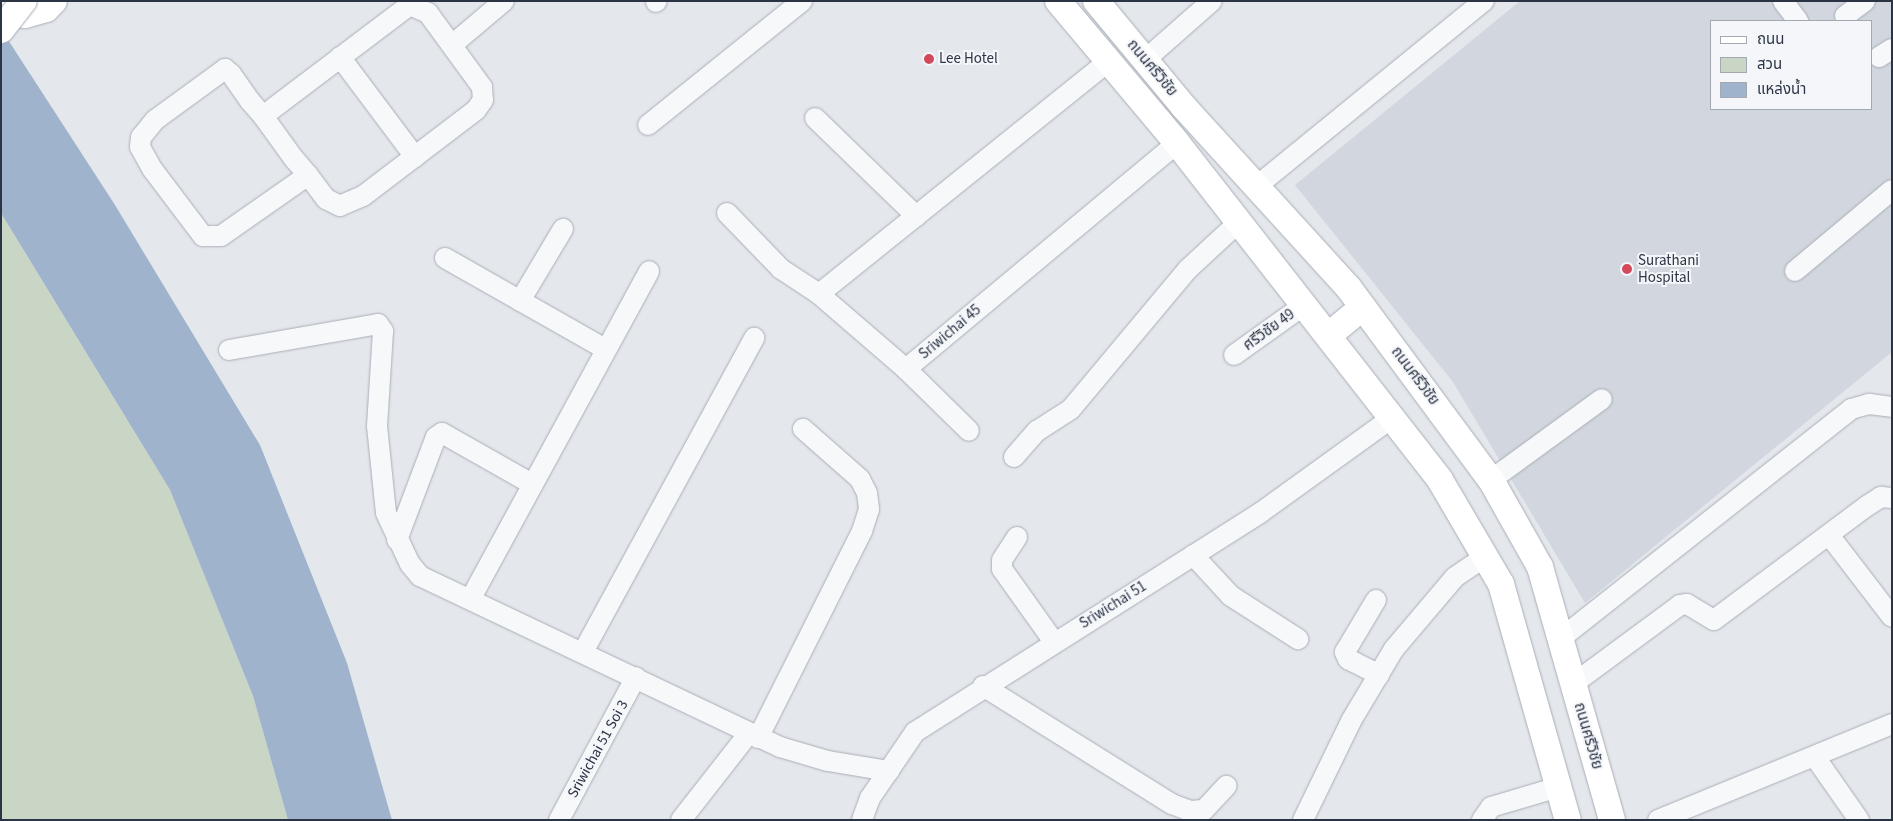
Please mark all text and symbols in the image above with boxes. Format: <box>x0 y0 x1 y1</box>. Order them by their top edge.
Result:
legend <box>1710 20 1873 110</box>
text: ถนน <box>1757 29 1784 50</box>
street label: ถนนศรีวิชัย <box>1123 36 1181 100</box>
place label: Lee Hotel <box>939 50 998 68</box>
marker: Lee Hotel <box>923 53 935 65</box>
text: สวน <box>1757 54 1782 75</box>
text: แหล่งน้ำ <box>1757 79 1806 100</box>
place label: Surathani Hospital <box>1638 251 1699 286</box>
marker: Surathani Hospital <box>1620 262 1634 276</box>
street label: Sriwichai 45 <box>915 301 985 363</box>
street label: ศรีวิชัย 49 <box>1240 305 1298 355</box>
street label: ถนนศรีวิชัย <box>1387 343 1443 409</box>
street label: Sriwichai 51 <box>1076 577 1150 633</box>
street label: Sriwichai 51 Soi 3 <box>564 697 632 801</box>
street label: ถนนศรีวิชัย <box>1570 700 1606 772</box>

